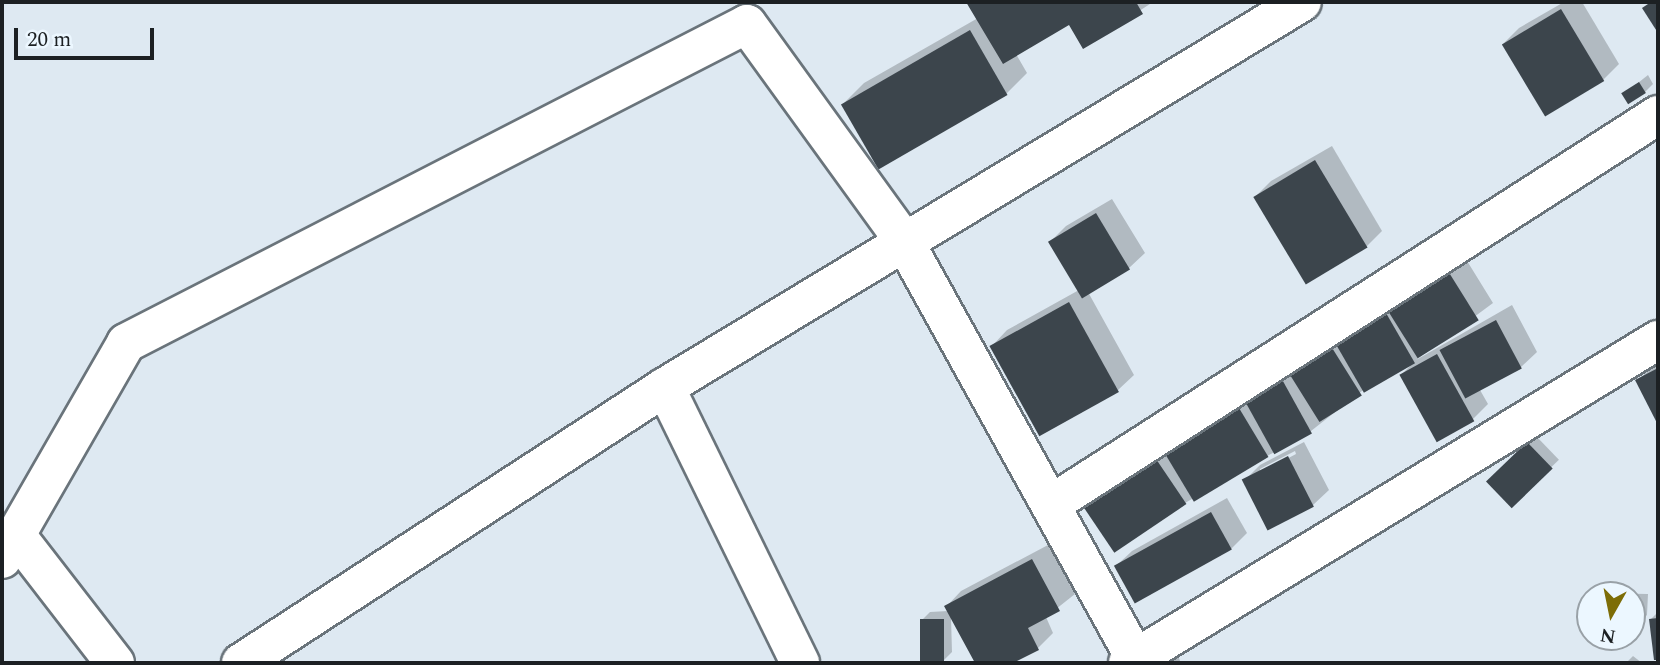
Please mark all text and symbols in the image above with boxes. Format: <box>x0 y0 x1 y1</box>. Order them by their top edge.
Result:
scale bar <box>18 14 158 58</box>
text: 20 m <box>27 24 71 56</box>
north arrow <box>1576 581 1646 651</box>
text: N <box>1598 620 1618 651</box>

